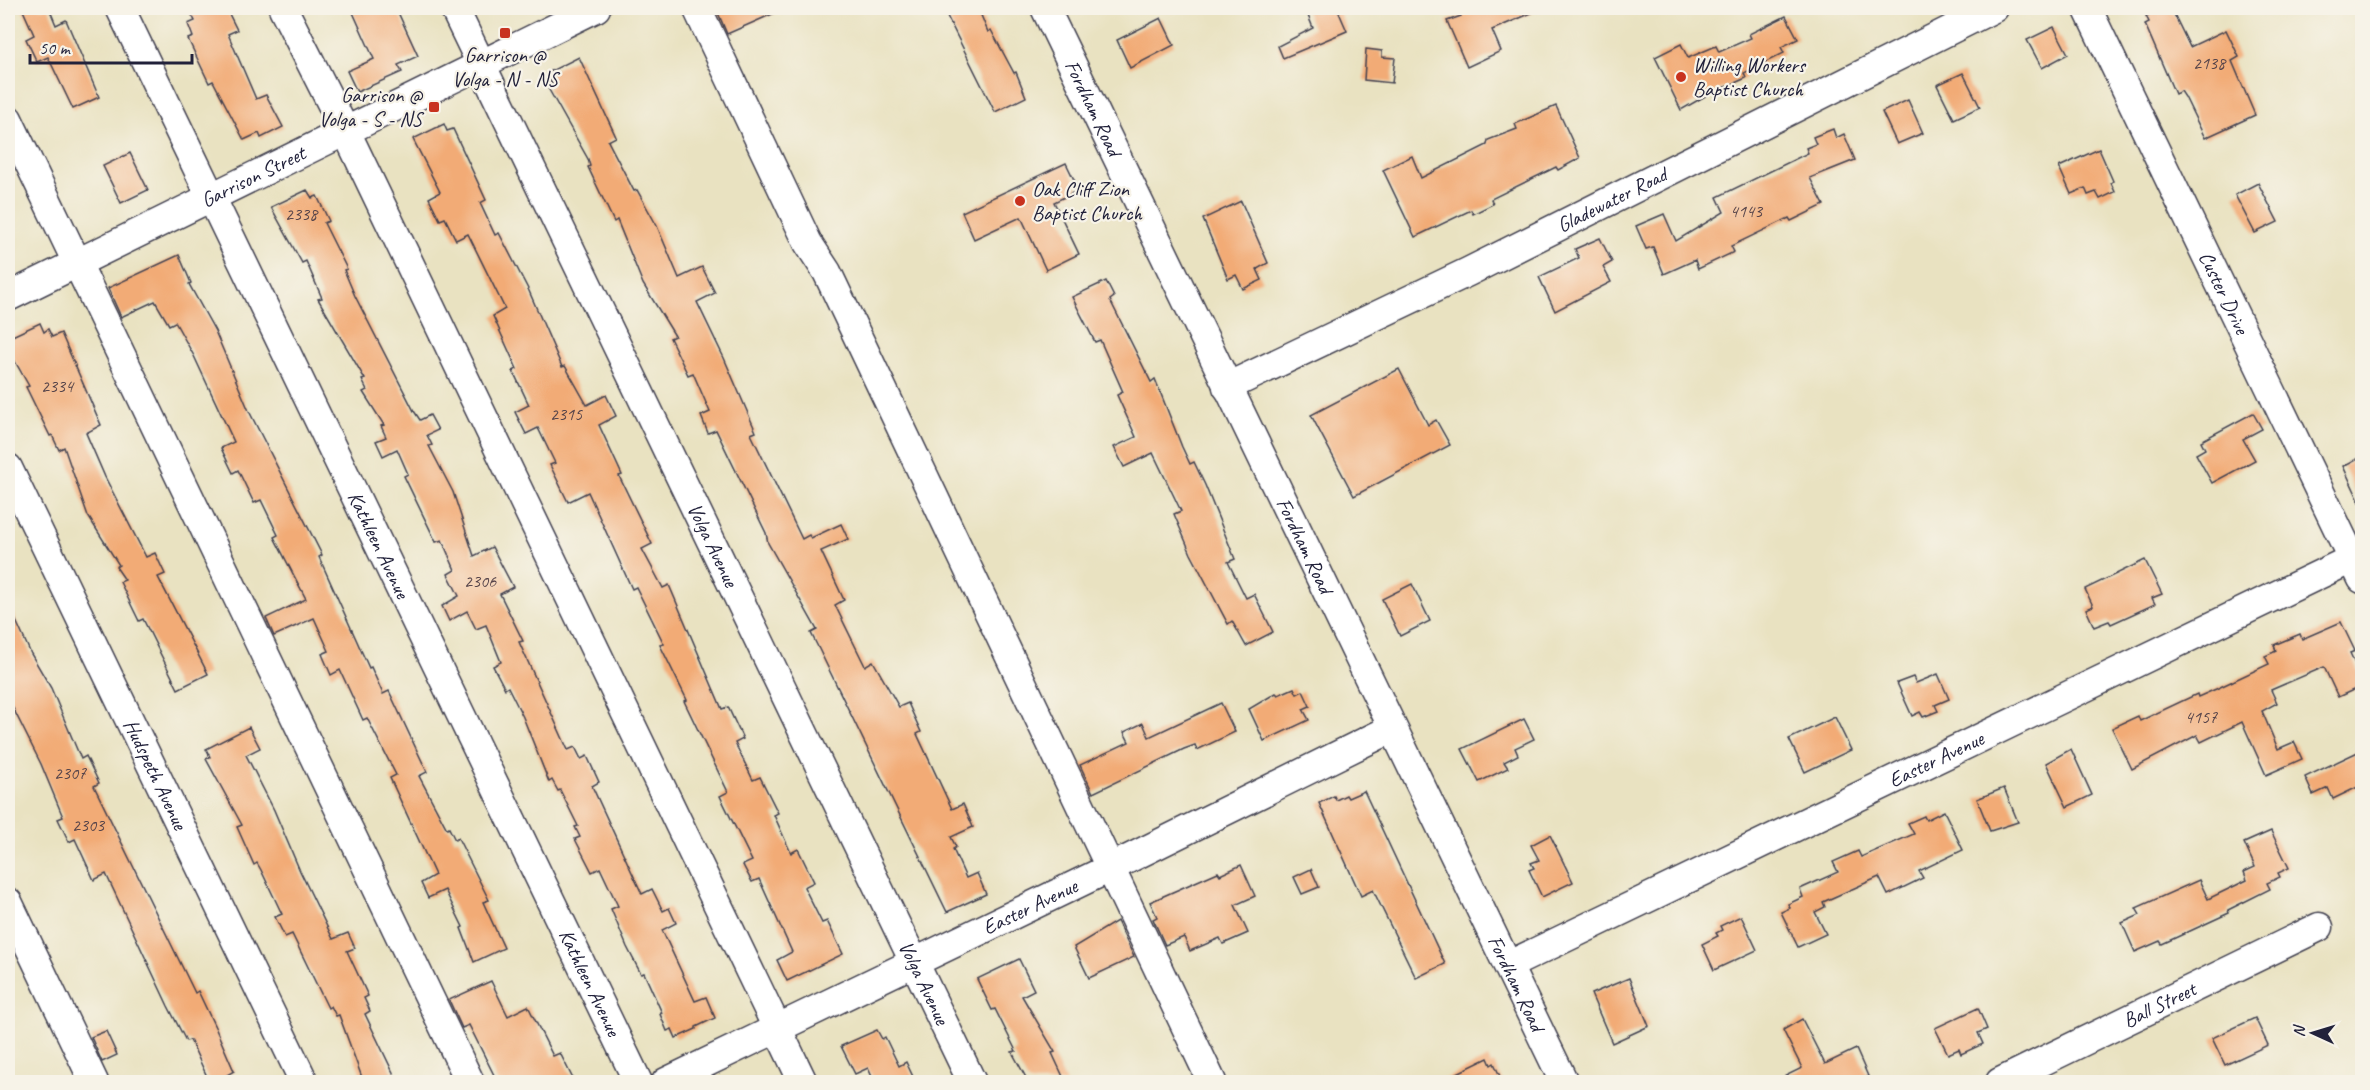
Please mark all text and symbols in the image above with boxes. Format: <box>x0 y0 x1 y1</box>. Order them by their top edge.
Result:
marker: Garrison @ Volga - N - NS <box>498 26 512 40</box>
scale bar <box>30 27 192 65</box>
text: 50 m <box>39 37 72 59</box>
place label: Garrison @ Volga - N - NS <box>452 42 561 92</box>
place label: Willing Workers Baptist Church <box>1693 52 1807 102</box>
house number: 2138 <box>2193 52 2227 74</box>
street label: Fordham Road <box>1059 56 1129 163</box>
marker: Willing Workers Baptist Church <box>1674 70 1688 84</box>
place label: Garrison @ Volga - S - NS <box>318 82 425 132</box>
marker: Garrison @ Volga - S - NS <box>427 100 441 114</box>
street label: Garrison Street <box>197 139 311 213</box>
street label: Gladewater Road <box>1553 160 1674 238</box>
place label: Oak Cliff Zion Baptist Church <box>1032 176 1143 226</box>
marker: Oak Cliff Zion Baptist Church <box>1013 194 1027 208</box>
house number: 4143 <box>1730 200 1764 222</box>
house number: 2338 <box>285 203 319 225</box>
street label: Custer Drive <box>2193 247 2256 340</box>
house number: 2334 <box>41 375 75 397</box>
house number: 2315 <box>550 403 583 425</box>
street label: Kathleen Avenue <box>342 487 416 604</box>
street label: Fordham Road <box>1271 493 1341 601</box>
street label: Volga Avenue <box>682 499 745 592</box>
house number: 2306 <box>464 570 497 592</box>
house number: 4157 <box>2185 706 2218 728</box>
street label: Hudspeth Avenue <box>118 715 194 835</box>
street label: Easter Avenue <box>1884 725 1989 793</box>
house number: 2307 <box>54 762 87 784</box>
house number: 2303 <box>72 814 106 836</box>
street label: Easter Avenue <box>978 872 1083 940</box>
street label: Kathleen Avenue <box>553 925 627 1041</box>
street label: Fordham Road <box>1482 931 1552 1039</box>
street label: Volga Avenue <box>893 936 956 1030</box>
street label: Ball Street <box>2119 975 2202 1033</box>
north arrow <box>2283 1003 2343 1063</box>
text: N <box>2289 1023 2310 1038</box>

